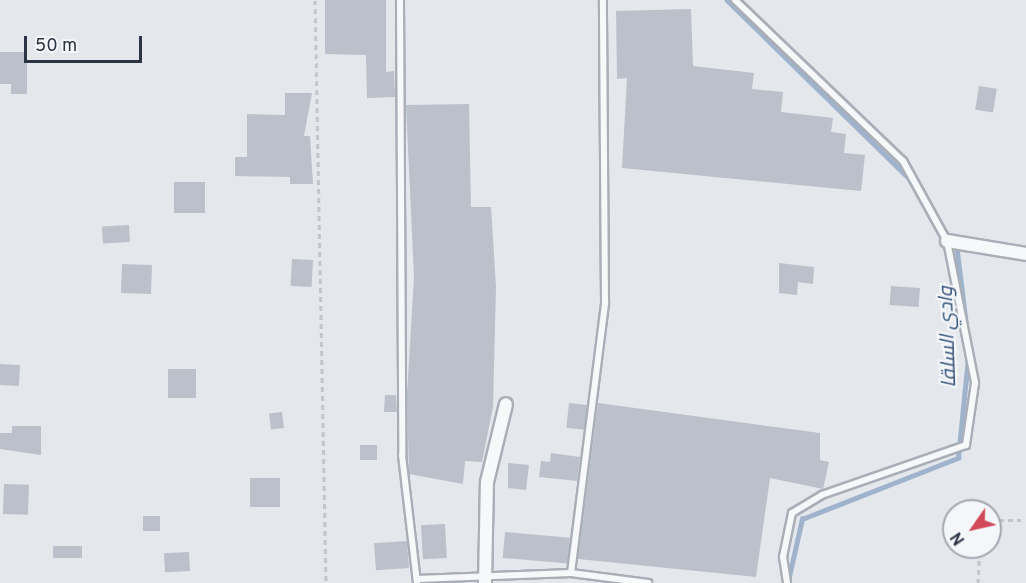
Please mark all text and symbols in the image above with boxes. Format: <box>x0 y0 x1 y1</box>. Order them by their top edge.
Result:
scale bar <box>27 24 146 62</box>
text: 50 m <box>35 35 77 58</box>
water label: وادي السلقا <box>935 286 963 388</box>
north arrow <box>942 499 1002 559</box>
text: N <box>947 528 970 548</box>

